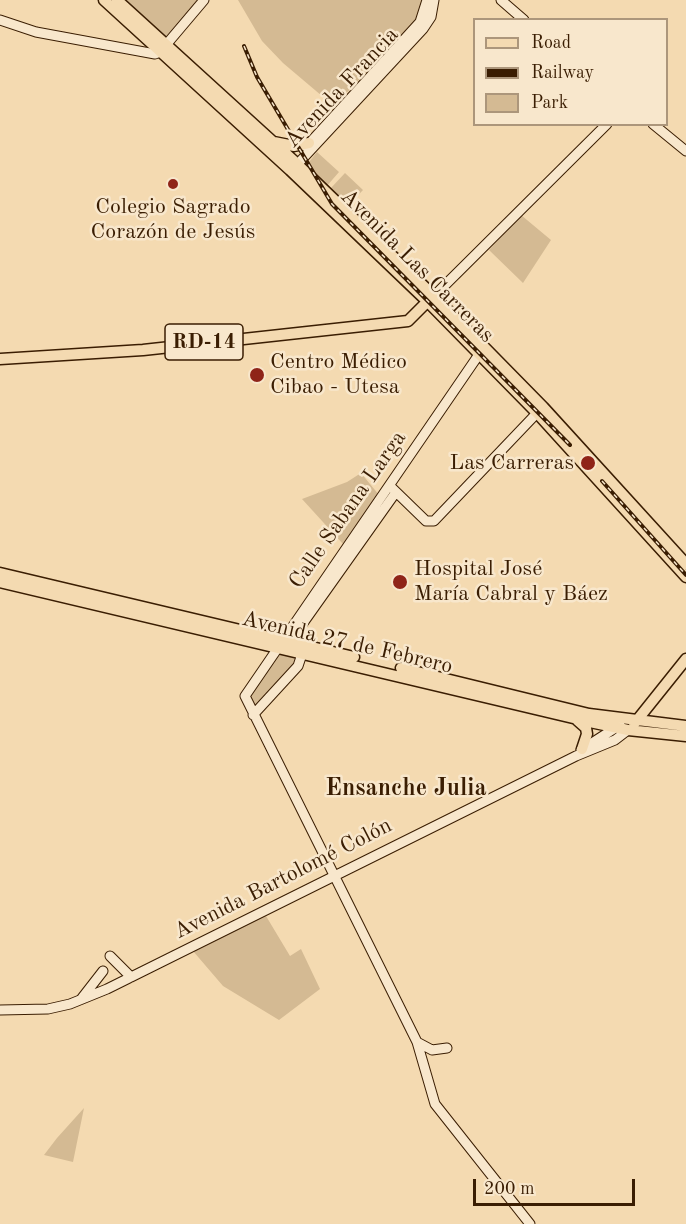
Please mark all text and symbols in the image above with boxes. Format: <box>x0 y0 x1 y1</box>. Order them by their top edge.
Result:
legend <box>473 18 668 126</box>
street label: Avenida Francia <box>279 22 405 154</box>
text: Road <box>531 34 571 52</box>
text: Railway <box>531 64 594 82</box>
text: Park <box>531 94 568 112</box>
marker: Colegio Sagrado Corazón de Jesús <box>166 177 180 191</box>
street label: Avenida Las Carreras <box>334 183 500 349</box>
place label: Colegio Sagrado Corazón de Jesús <box>91 194 255 246</box>
road number: RD-14 <box>165 324 243 360</box>
place label: Centro Médico Cibao - Utesa <box>270 349 407 400</box>
marker: Centro Médico Cibao - Utesa <box>248 366 266 384</box>
street label: Calle Sabana Larga <box>284 426 412 594</box>
place label: Las Carreras <box>449 450 574 476</box>
marker: Las Carreras <box>579 454 597 472</box>
place label: Hospital José María Cabral y Báez <box>414 556 608 608</box>
marker: Hospital José María Cabral y Báez <box>391 573 409 591</box>
street label: Avenida 27 de Febrero <box>239 606 455 680</box>
district label: Ensanche Julia <box>325 775 487 803</box>
street label: Avenida Bartolomé Colón <box>170 813 396 945</box>
scale bar <box>476 1167 638 1205</box>
text: 200 m <box>484 1180 535 1198</box>

